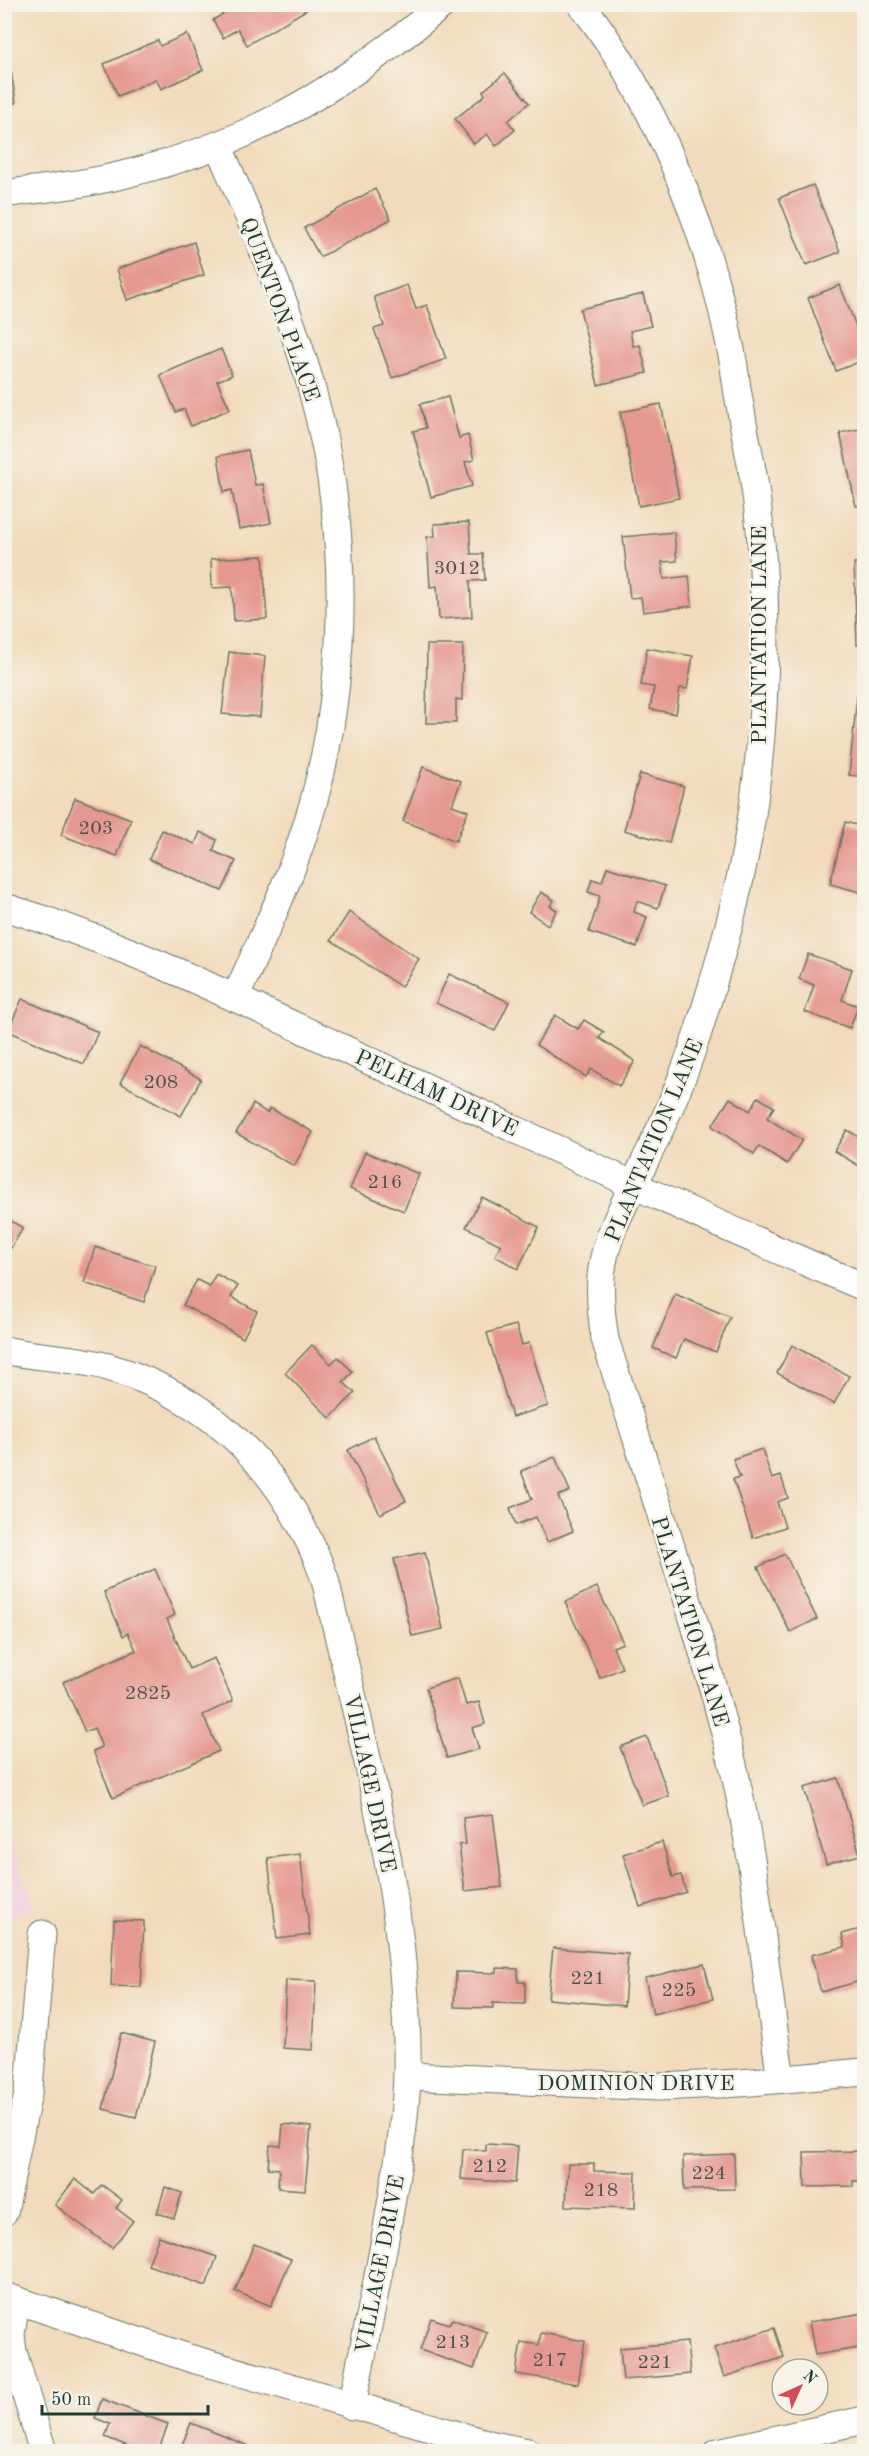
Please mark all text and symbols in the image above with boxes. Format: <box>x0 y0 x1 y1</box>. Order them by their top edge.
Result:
street label: QUENTON PLACE <box>236 215 323 405</box>
street label: PLANTATION LANE <box>749 526 771 744</box>
house number: 3012 <box>434 559 480 579</box>
house number: 203 <box>79 819 113 839</box>
street label: PLANTATION LANE <box>602 1036 708 1246</box>
street label: PELHAM DRIVE <box>351 1046 521 1141</box>
house number: 208 <box>144 1073 178 1093</box>
house number: 216 <box>368 1173 402 1193</box>
street label: PLANTATION LANE <box>647 1514 732 1729</box>
house number: 2825 <box>125 1684 171 1704</box>
street label: VILLAGE DRIVE <box>339 1692 399 1875</box>
house number: 221 <box>571 1969 605 1989</box>
house number: 225 <box>662 1981 696 2001</box>
street label: DOMINION DRIVE <box>537 2073 735 2095</box>
house number: 212 <box>473 2157 507 2177</box>
house number: 224 <box>692 2164 726 2184</box>
street label: VILLAGE DRIVE <box>353 2173 409 2356</box>
house number: 218 <box>584 2181 618 2201</box>
house number: 213 <box>436 2333 470 2353</box>
house number: 217 <box>533 2351 567 2371</box>
house number: 221 <box>638 2353 672 2373</box>
north arrow <box>770 2357 830 2417</box>
text: N <box>799 2368 820 2388</box>
scale bar <box>42 2378 208 2416</box>
text: 50 m <box>51 2391 91 2409</box>

